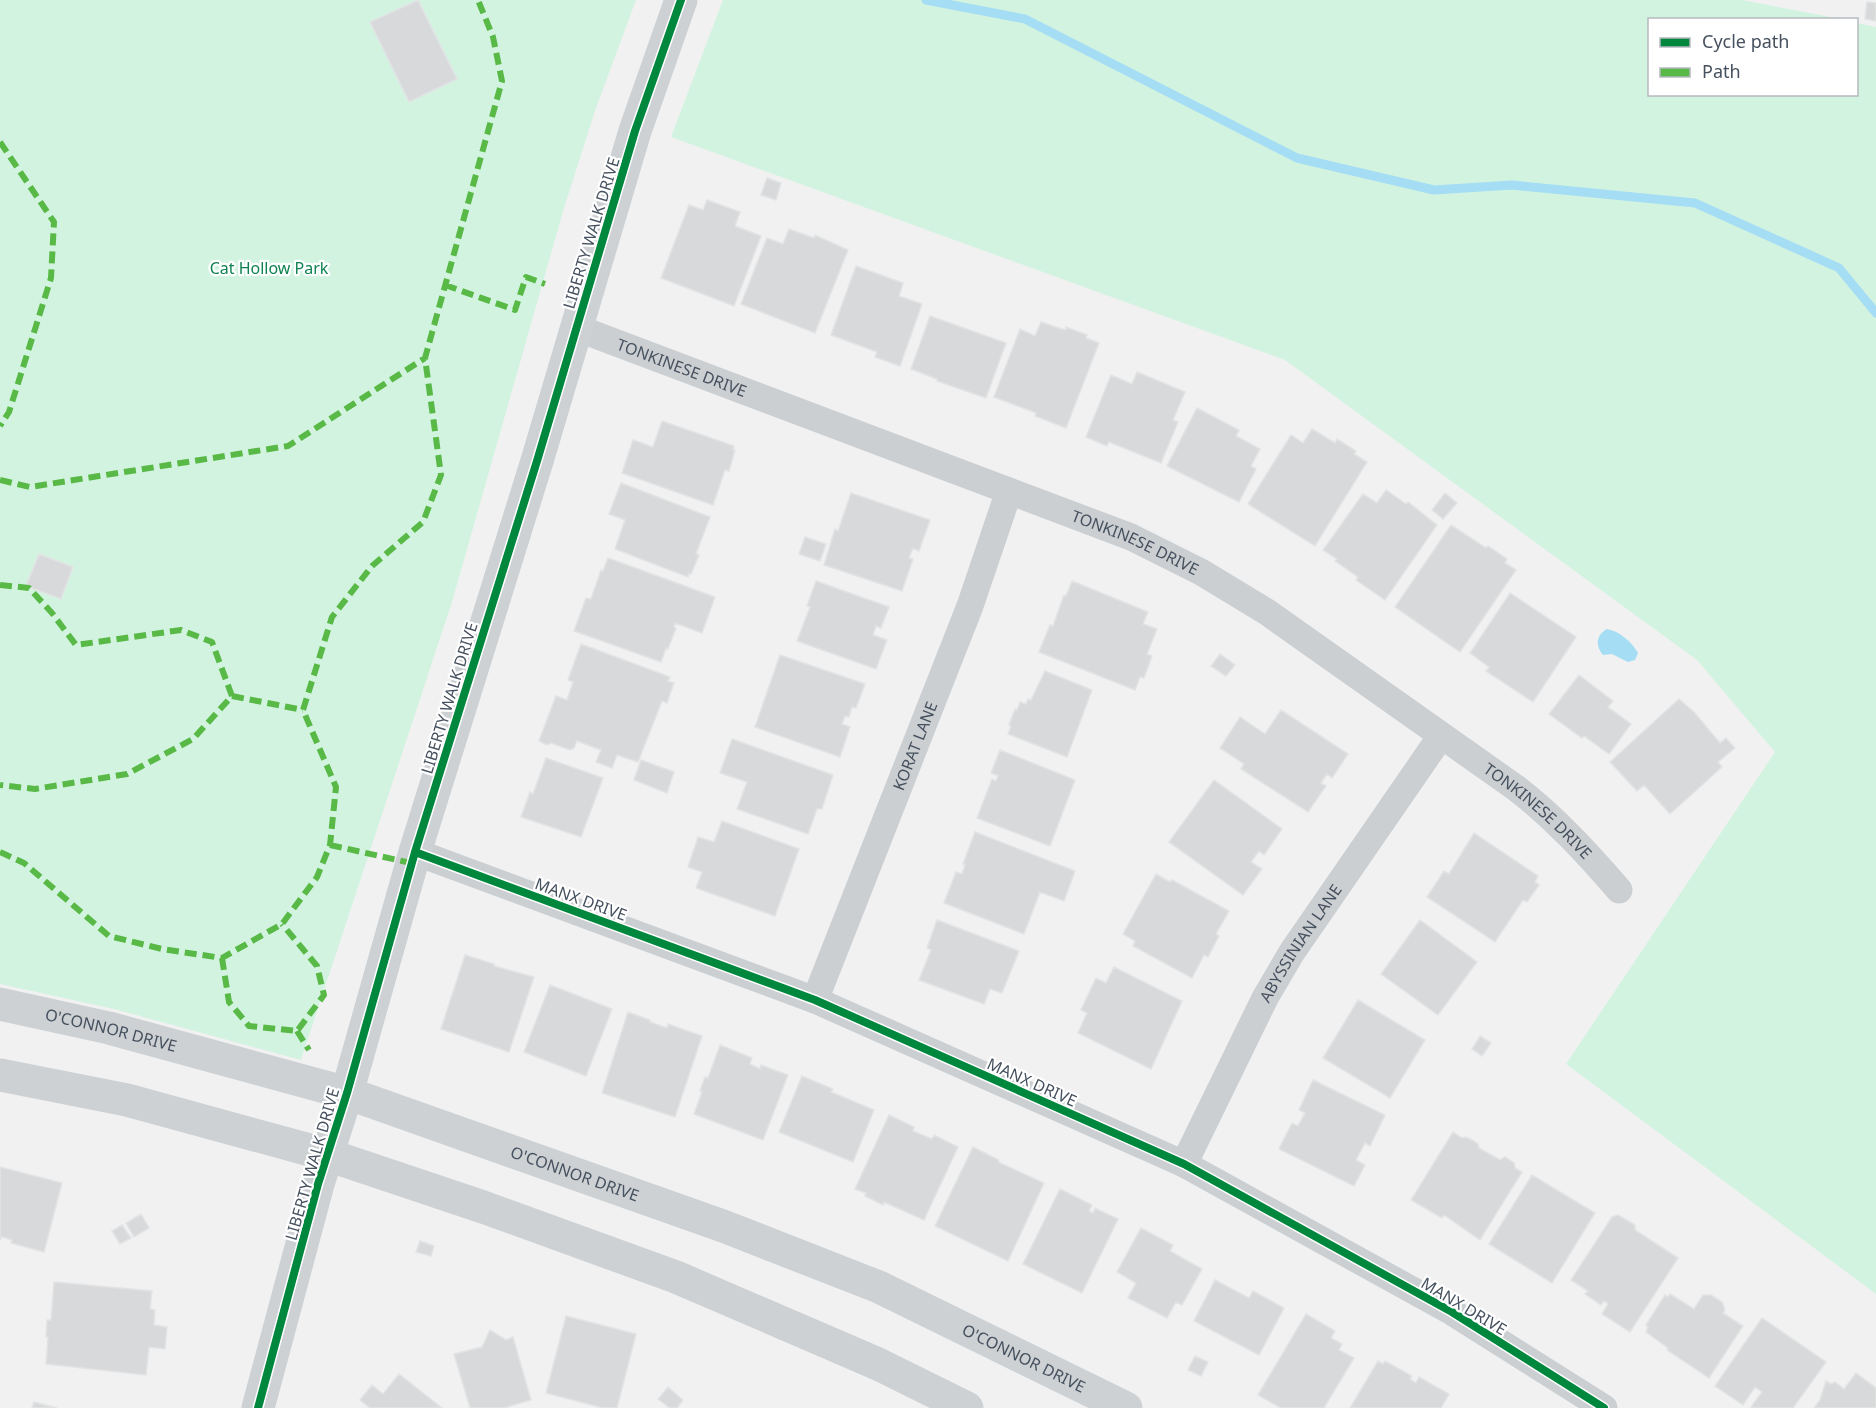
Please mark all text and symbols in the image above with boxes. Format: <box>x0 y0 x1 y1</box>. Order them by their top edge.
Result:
legend <box>1648 18 1858 96</box>
text: Cycle path <box>1702 29 1789 53</box>
text: Path <box>1702 59 1741 83</box>
street label: LIBERTY WALK DRIVE <box>557 154 625 312</box>
park label: Cat Hollow Park <box>210 257 329 279</box>
street label: TONKINESE DRIVE <box>614 333 750 402</box>
street label: TONKINESE DRIVE <box>1068 505 1203 580</box>
street label: LIBERTY WALK DRIVE <box>415 619 483 777</box>
street label: KORAT LANE <box>888 698 942 794</box>
street label: TONKINESE DRIVE <box>1479 758 1597 864</box>
street label: MANX DRIVE <box>532 872 630 926</box>
street label: ABYSSINIAN LANE <box>1254 880 1347 1006</box>
street label: O'CONNOR DRIVE <box>43 1003 179 1057</box>
street label: MANX DRIVE <box>984 1052 1080 1112</box>
street label: LIBERTY WALK DRIVE <box>280 1085 344 1243</box>
street label: O'CONNOR DRIVE <box>508 1141 642 1206</box>
street label: MANX DRIVE <box>1417 1272 1511 1340</box>
street label: O'CONNOR DRIVE <box>958 1318 1089 1398</box>

